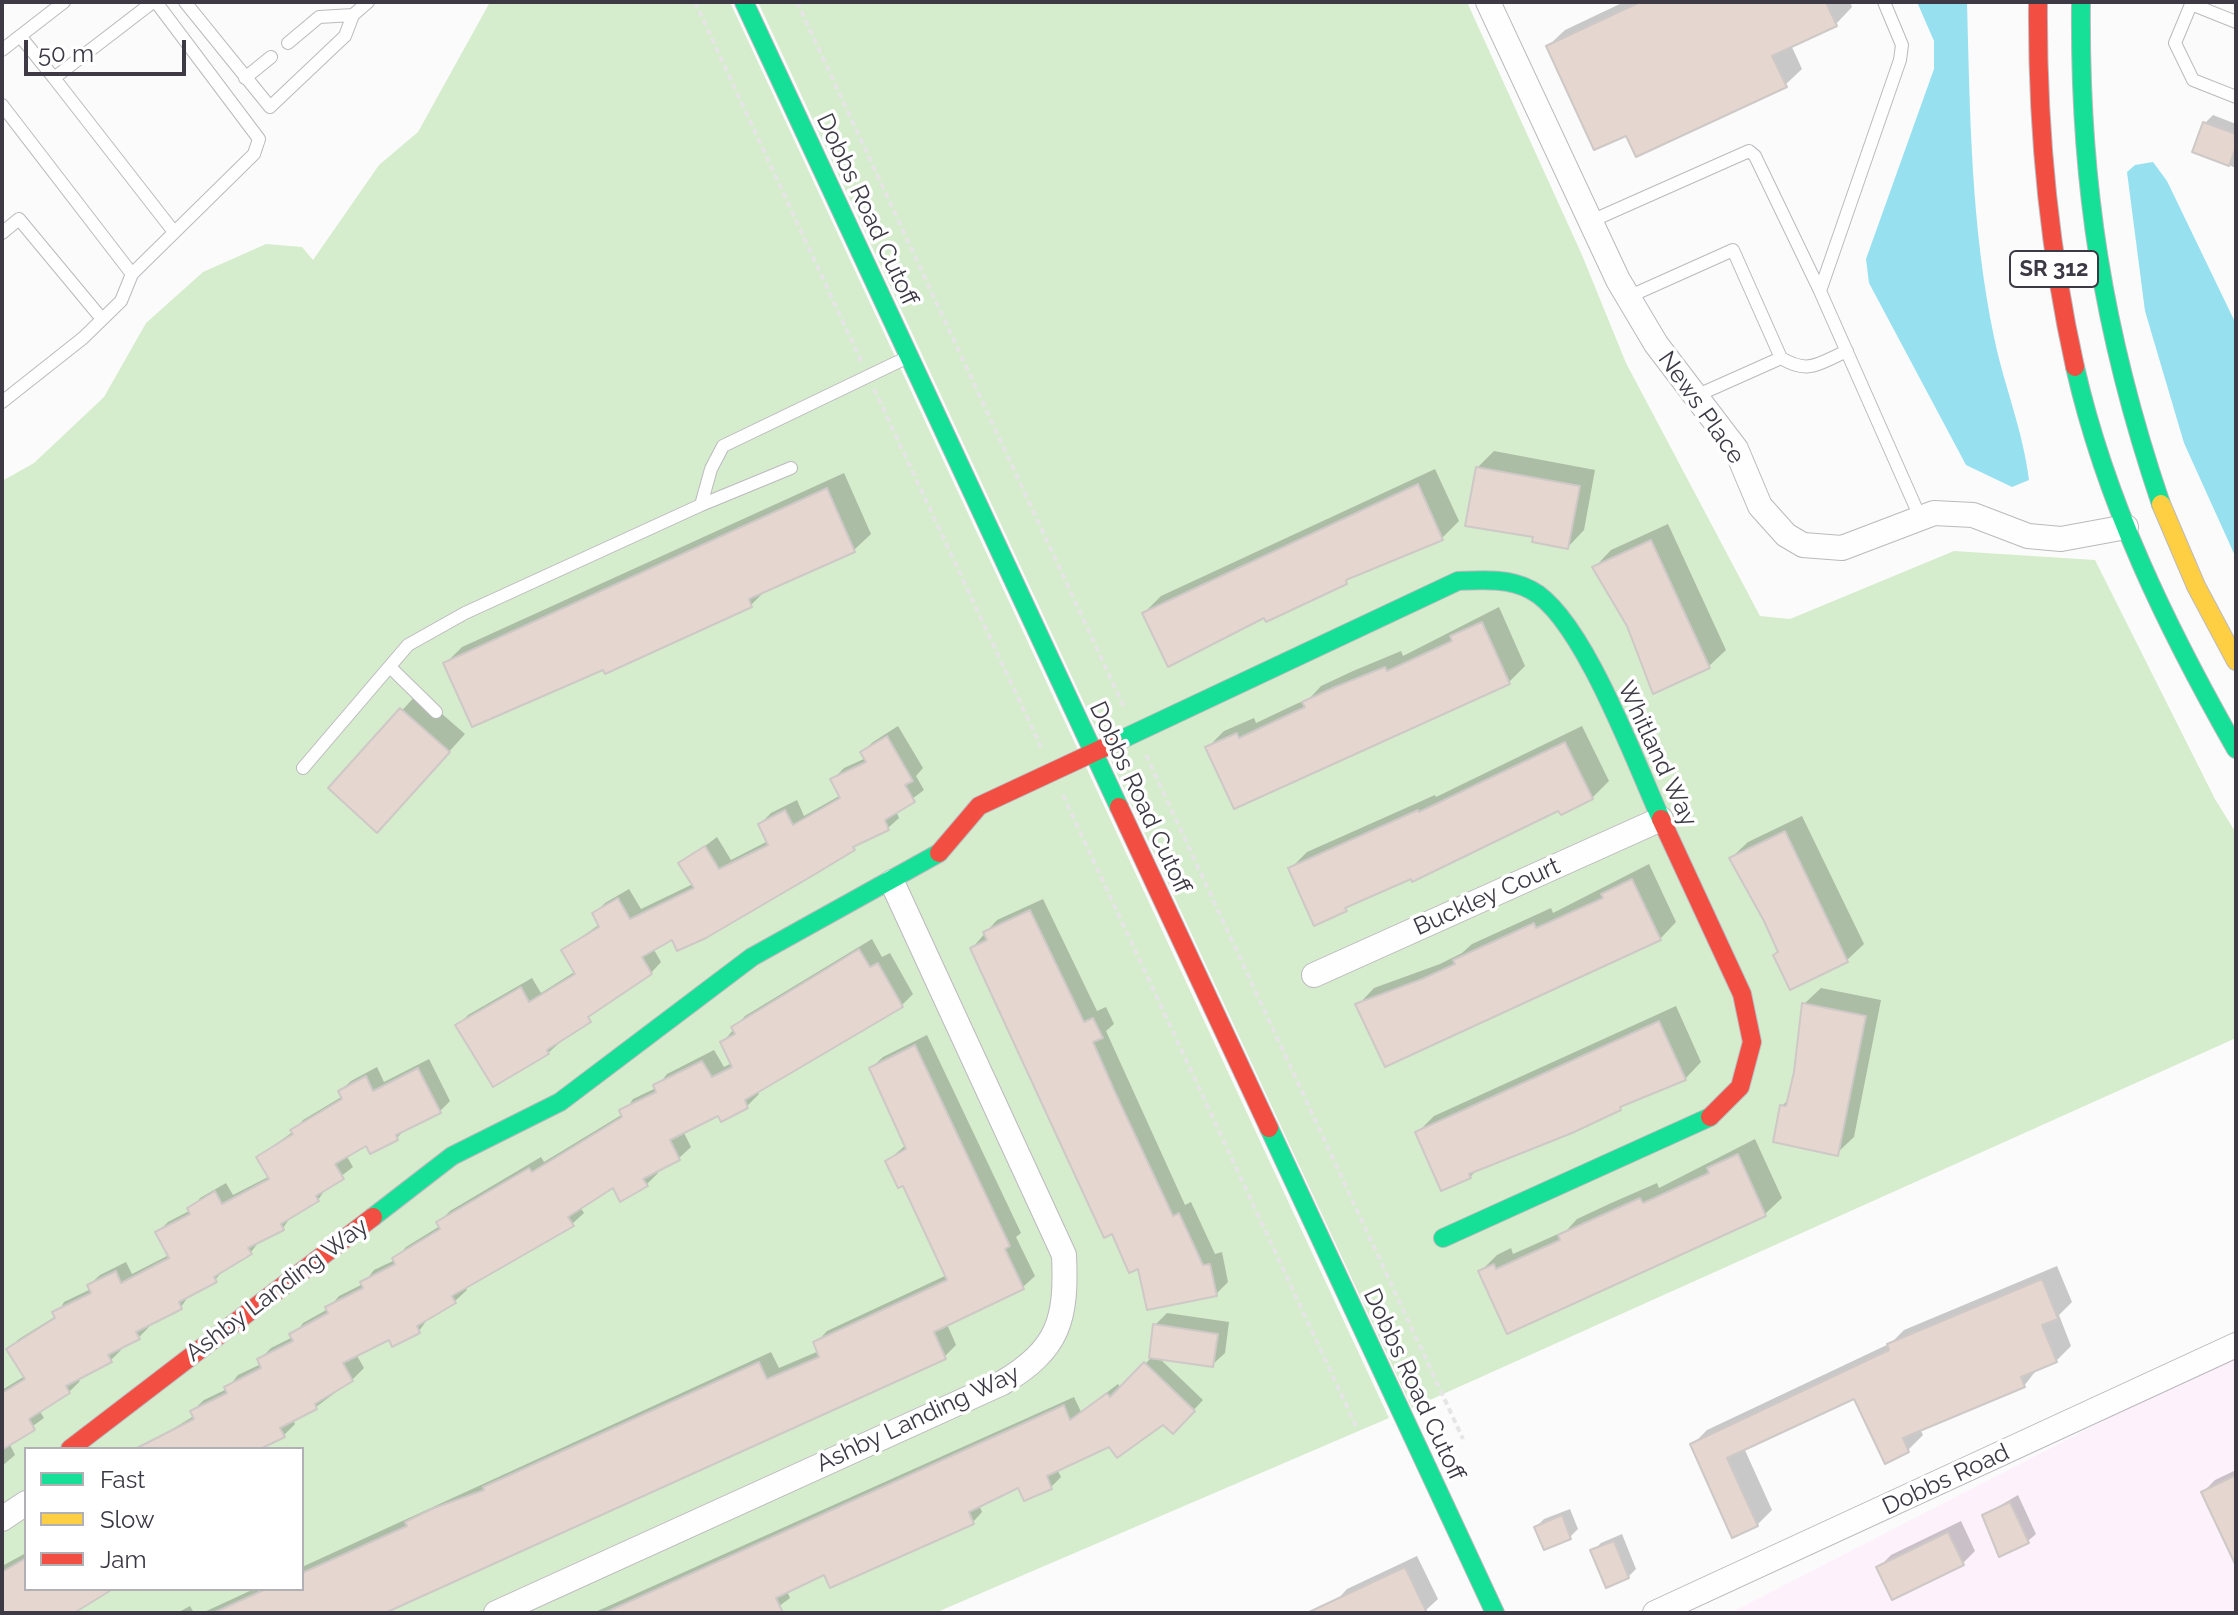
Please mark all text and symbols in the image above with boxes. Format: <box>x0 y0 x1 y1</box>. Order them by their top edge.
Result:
scale bar <box>28 24 190 74</box>
text: 50 m <box>38 39 94 68</box>
street label: Dobbs Road Cutoff <box>810 109 924 311</box>
road number: SR 312 <box>2010 251 2098 287</box>
street label: News Place <box>1652 346 1750 470</box>
street label: Whitland Way <box>1611 677 1703 831</box>
street label: Dobbs Road Cutoff <box>1083 697 1197 899</box>
street label: Buckley Court <box>1409 852 1565 942</box>
street label: Ashby Landing Way <box>180 1212 374 1368</box>
street label: Dobbs Road Cutoff <box>1357 1284 1471 1486</box>
street label: Ashby Landing Way <box>812 1359 1024 1479</box>
street label: Dobbs Road <box>1878 1438 2014 1522</box>
legend <box>24 1447 304 1591</box>
text: Fast <box>100 1465 145 1494</box>
text: Slow <box>100 1505 154 1534</box>
text: Jam <box>100 1545 146 1574</box>

